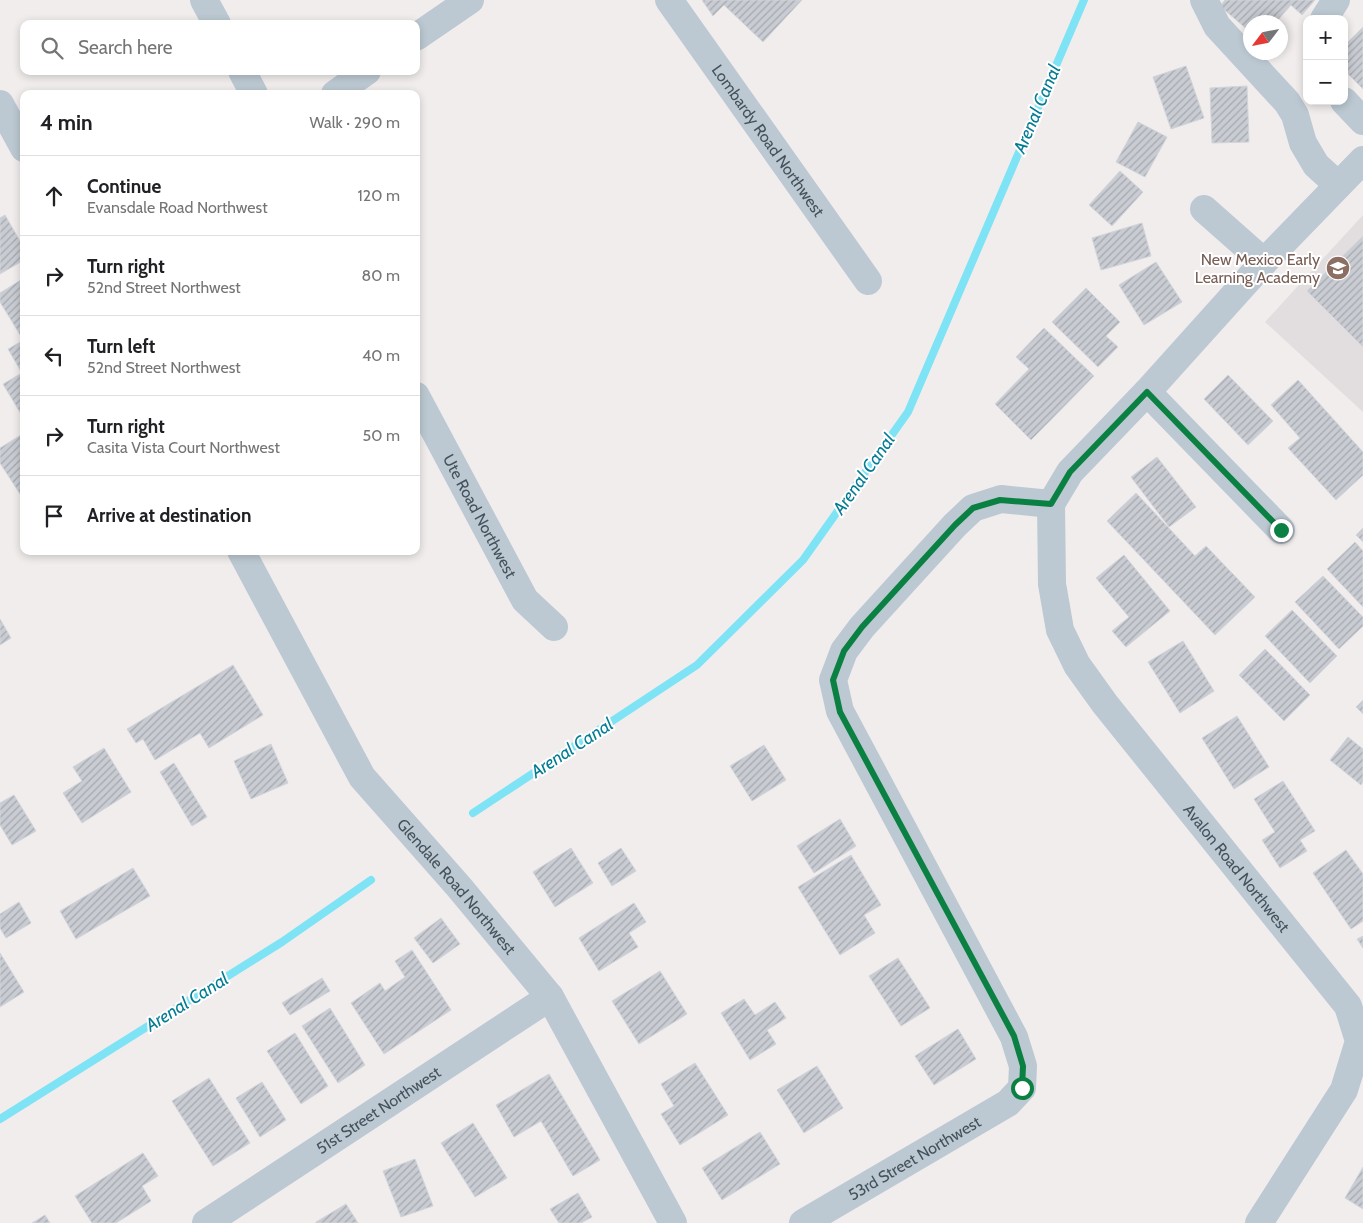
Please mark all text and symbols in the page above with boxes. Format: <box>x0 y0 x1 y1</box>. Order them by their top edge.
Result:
north arrow <box>1243 15 1288 60</box>
map controls <box>1303 15 1348 105</box>
button: + <box>1303 15 1348 60</box>
search box <box>20 20 420 75</box>
icon: search <box>38 34 66 62</box>
text: Search here <box>78 36 172 59</box>
button: − <box>1303 60 1348 105</box>
street label: Lombardy Road Northwest <box>708 61 829 221</box>
water label: Arenal Canal <box>1008 61 1066 157</box>
text: 4 min <box>40 110 93 135</box>
text: Walk · 290 m <box>310 113 400 132</box>
text: Continue <box>87 175 161 198</box>
icon: ahead <box>40 182 68 210</box>
text: 120 m <box>358 186 400 205</box>
text: Evansdale Road Northwest <box>87 198 268 217</box>
place label: New Mexico Early Learning Academy <box>1195 250 1320 287</box>
text: Turn right <box>87 255 165 278</box>
school or university icon: New Mexico Early Learning Academy <box>1325 255 1351 281</box>
icon: right <box>40 262 68 290</box>
text: 80 m <box>362 266 400 285</box>
text: 52nd Street Northwest <box>87 278 241 297</box>
text: Turn left <box>87 335 155 358</box>
icon: left <box>40 342 68 370</box>
text: 40 m <box>362 346 400 365</box>
text: 52nd Street Northwest <box>87 358 241 377</box>
text: Turn right <box>87 415 165 438</box>
icon: right <box>40 422 68 450</box>
text: 50 m <box>363 426 400 445</box>
water label: Arenal Canal <box>828 429 900 519</box>
text: Casita Vista Court Northwest <box>87 438 280 457</box>
street label: Ute Road Northwest <box>439 451 521 582</box>
icon: arrive <box>40 502 68 530</box>
text: Arrive at destination <box>87 504 251 527</box>
route end <box>1270 519 1293 542</box>
water label: Arenal Canal <box>526 713 618 783</box>
street label: Avalon Road Northwest <box>1180 800 1294 936</box>
street label: Glendale Road Northwest <box>393 814 520 958</box>
water label: Arenal Canal <box>141 967 233 1037</box>
street label: 51st Street Northwest <box>312 1062 444 1158</box>
route start <box>1011 1077 1034 1100</box>
street label: 53rd Street Northwest <box>845 1111 984 1204</box>

